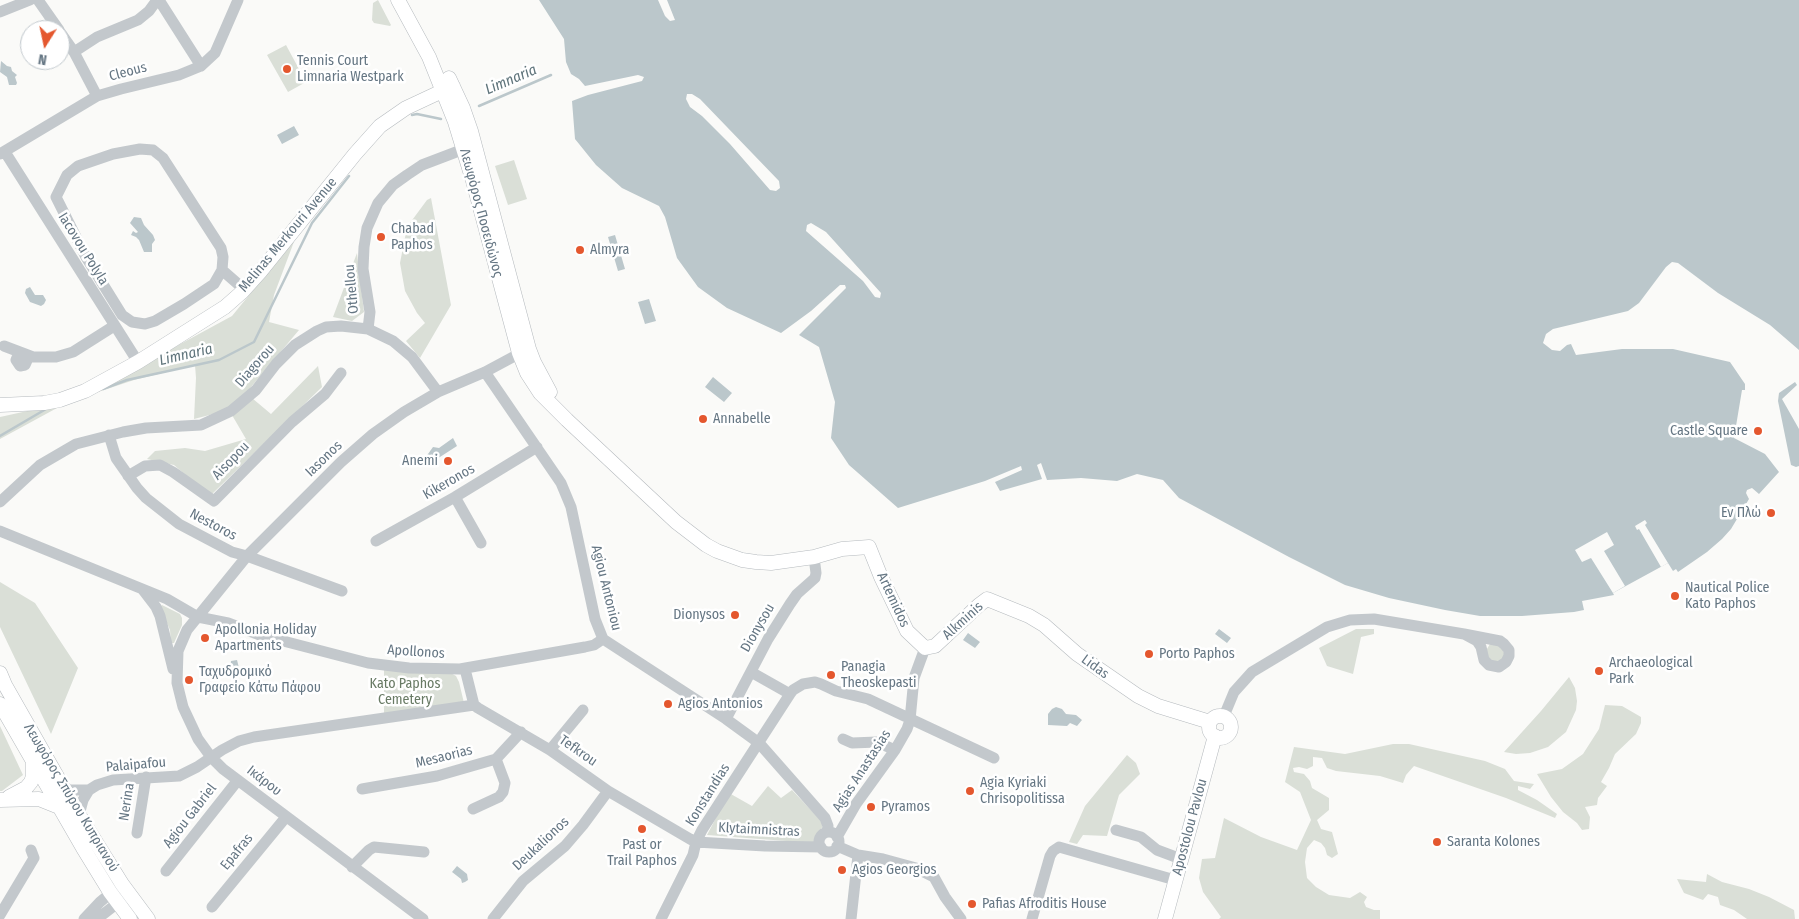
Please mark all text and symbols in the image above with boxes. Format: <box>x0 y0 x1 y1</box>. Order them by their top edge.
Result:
north arrow <box>20 20 70 70</box>
text: N <box>37 50 48 68</box>
place label: Tennis Court Limnaria Westpark <box>297 53 404 85</box>
street label: Cleous <box>107 59 149 85</box>
water label: Limnaria <box>483 61 539 99</box>
marker: Tennis Court Limnaria Westpark <box>281 63 293 75</box>
street label: Λεωφόρος Ποσειδώνος <box>456 147 506 279</box>
street label: Melinas Merkouri Avenue <box>235 174 341 296</box>
street label: Iacovou Polyla <box>54 210 112 288</box>
place label: Chabad Paphos <box>391 221 434 253</box>
marker: Chabad Paphos <box>375 231 387 243</box>
place label: Almyra <box>590 242 629 258</box>
marker: Almyra <box>574 244 586 256</box>
street label: Othellou <box>341 264 363 314</box>
water label: Limnaria <box>158 340 214 370</box>
street label: Diagorou <box>232 341 278 391</box>
place label: Annabelle <box>713 411 771 427</box>
marker: Annabelle <box>697 413 709 425</box>
place label: Castle Square <box>1670 423 1748 439</box>
marker: Castle Square <box>1752 425 1764 437</box>
street label: Aisopou <box>209 438 253 484</box>
street label: Iasonos <box>302 438 346 480</box>
place label: Anemi <box>402 453 438 469</box>
marker: Anemi <box>442 455 454 467</box>
street label: Kikeronos <box>420 461 478 503</box>
place label: Εν Πλώ <box>1721 505 1761 521</box>
street label: Nestoros <box>187 506 239 544</box>
marker: Εν Πλώ <box>1765 507 1777 519</box>
street label: Agiou Antoniou <box>587 544 625 632</box>
street label: Artemidos <box>873 570 913 630</box>
place label: Nautical Police Kato Paphos <box>1685 580 1769 612</box>
marker: Nautical Police Kato Paphos <box>1669 590 1681 602</box>
street label: Alkminis <box>939 598 987 644</box>
street label: Dionysou <box>737 601 779 655</box>
place label: Dionysos <box>673 607 725 623</box>
marker: Dionysos <box>729 609 741 621</box>
place label: Apollonia Holiday Apartments <box>215 622 316 654</box>
marker: Apollonia Holiday Apartments <box>199 632 211 644</box>
street label: Apollonos <box>387 642 445 662</box>
place label: Porto Paphos <box>1159 646 1235 662</box>
marker: Porto Paphos <box>1143 648 1155 660</box>
street label: Lidas <box>1078 651 1112 683</box>
place label: Archaeological Park <box>1609 655 1693 688</box>
place label: Panagia Theoskepasti <box>841 659 917 692</box>
place label: Ταχυδρομικό Γραφείο Κάτω Πάφου <box>199 664 321 696</box>
marker: Archaeological Park <box>1593 665 1605 677</box>
marker: Panagia Theoskepasti <box>825 669 837 681</box>
marker: Ταχυδρομικό Γραφείο Κάτω Πάφου <box>183 674 195 686</box>
park label: Kato Paphos Cemetery <box>370 676 440 709</box>
place label: Agios Antonios <box>678 696 763 712</box>
marker: Agios Antonios <box>662 698 674 710</box>
street label: Λεωφόρος Σπύρου Κυπριανού <box>20 721 122 875</box>
street label: Agias Anastasias <box>829 727 895 815</box>
street label: Tefkrou <box>556 732 600 770</box>
street label: Mesaorias <box>414 742 474 772</box>
street label: Palaipafou <box>105 754 167 776</box>
street label: Konstandias <box>682 761 734 829</box>
street label: Ικάρου <box>243 762 285 800</box>
place label: Agia Kyriaki Chrisopolitissa <box>980 775 1065 808</box>
street label: Apostolou Pavlou <box>1169 777 1211 877</box>
street label: Agiou Gabriel <box>160 781 220 851</box>
street label: Nerina <box>116 782 138 822</box>
marker: Agia Kyriaki Chrisopolitissa <box>964 785 976 797</box>
place label: Pyramos <box>881 799 930 815</box>
marker: Pyramos <box>865 801 877 813</box>
street label: Deukalionos <box>509 814 573 874</box>
street label: Klytaimnistras <box>718 819 800 841</box>
marker: Past or Trail Paphos <box>636 823 648 835</box>
street label: Epafras <box>217 830 257 874</box>
place label: Saranta Kolones <box>1447 834 1540 850</box>
marker: Saranta Kolones <box>1431 836 1443 848</box>
place label: Past or Trail Paphos <box>607 837 677 870</box>
place label: Agios Georgios <box>852 862 937 878</box>
marker: Agios Georgios <box>836 864 848 876</box>
place label: Pafias Afroditis House <box>982 896 1107 912</box>
marker: Pafias Afroditis House <box>966 898 978 910</box>

